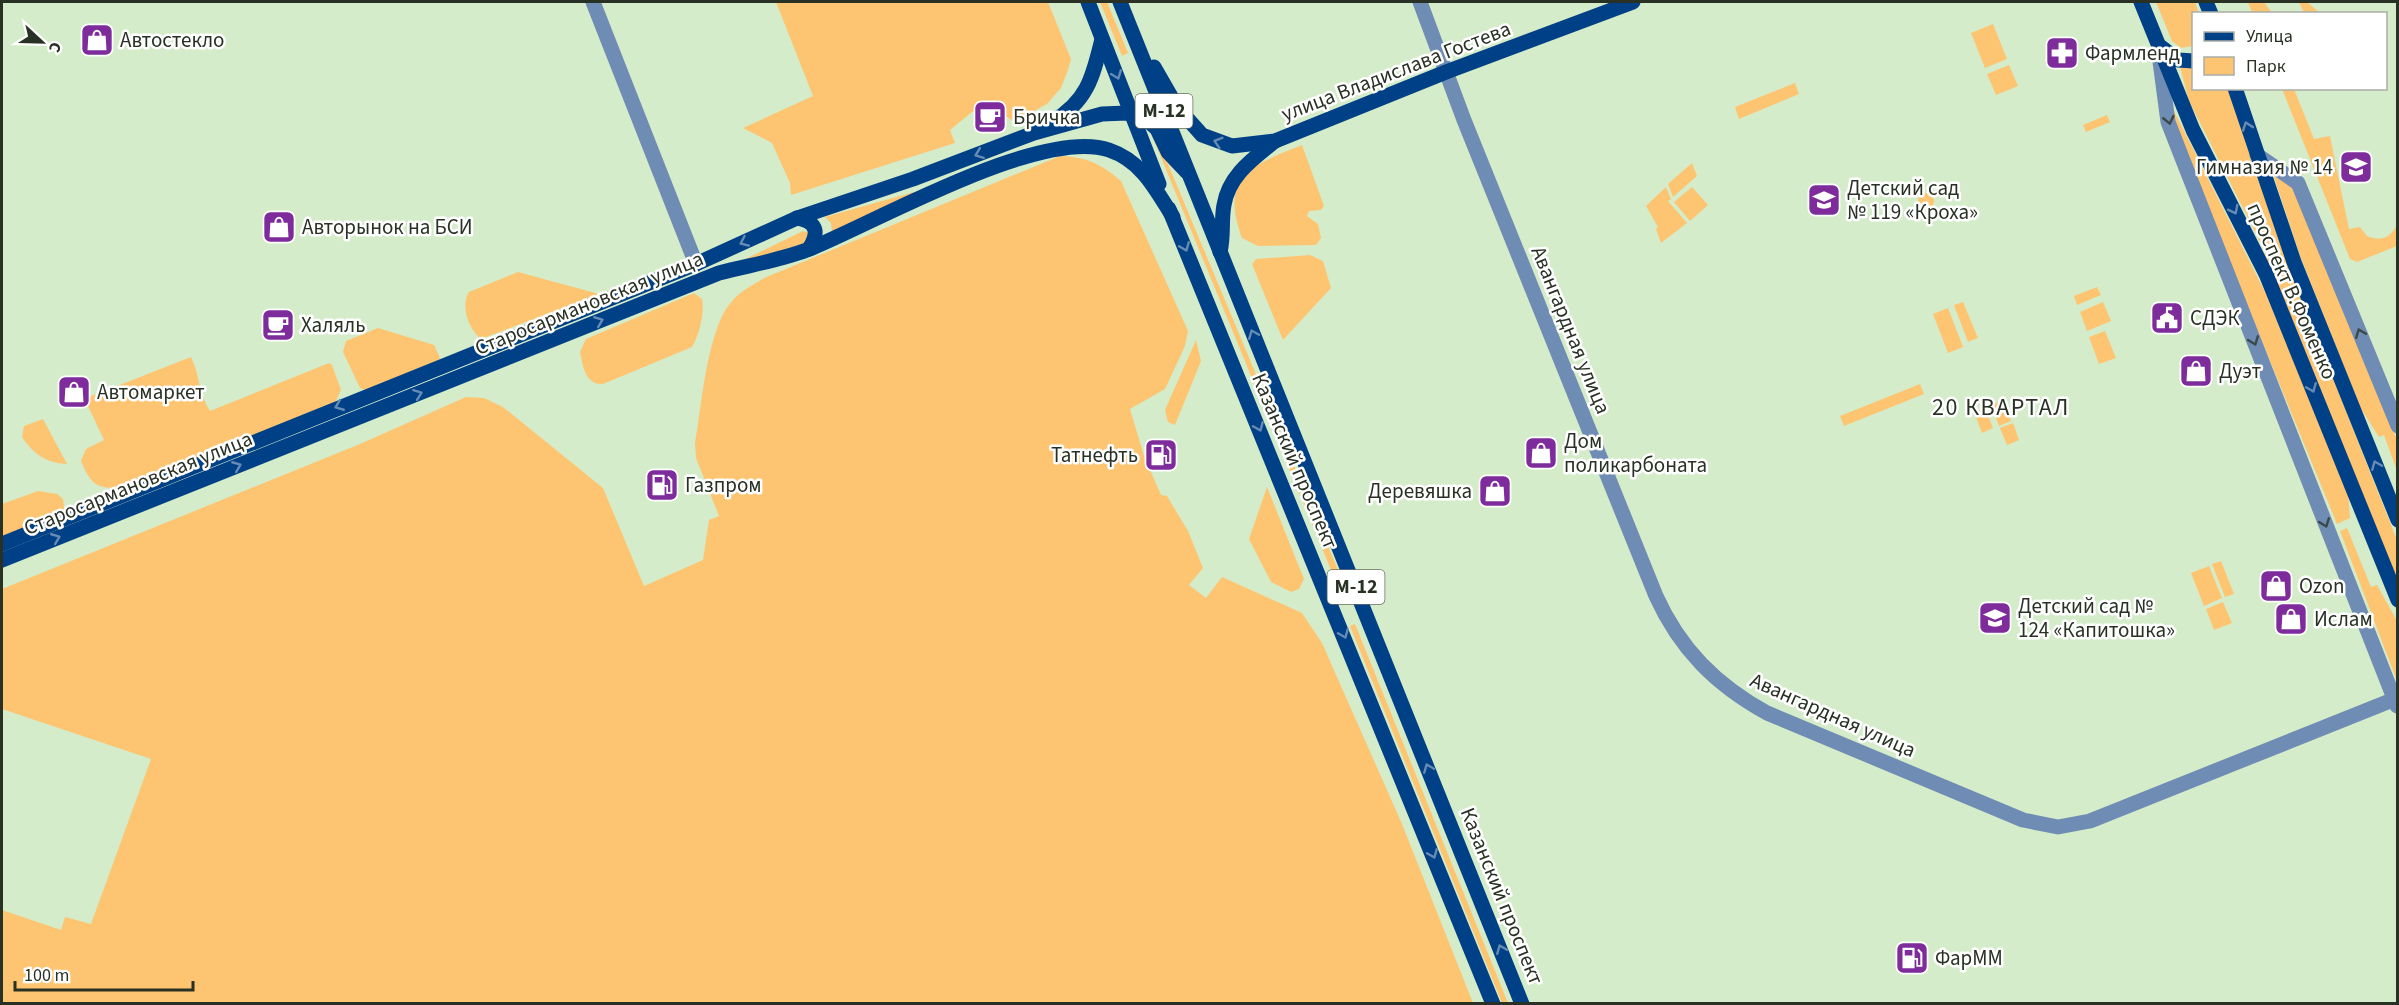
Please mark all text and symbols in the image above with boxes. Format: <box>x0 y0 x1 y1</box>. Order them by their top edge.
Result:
north arrow <box>12 12 72 72</box>
legend <box>2192 12 2387 90</box>
street label: улица Владислава Гостева <box>1277 13 1515 129</box>
shop icon: Автостекло <box>79 22 115 58</box>
text: Улица <box>2246 24 2293 49</box>
place label: Автостекло <box>120 25 224 55</box>
pharmacy icon: Фармленд <box>2044 35 2080 71</box>
place label: Фармленд <box>2085 38 2180 68</box>
text: С <box>43 39 67 56</box>
text: Парк <box>2246 54 2286 79</box>
one-way arrow <box>1110 69 1122 80</box>
road number: М-12 <box>1136 94 1192 128</box>
cafe icon: Бричка <box>972 99 1008 135</box>
place label: Бричка <box>1013 102 1080 132</box>
one-way arrow <box>2162 115 2175 125</box>
one-way arrow <box>2242 121 2255 132</box>
one-way arrow <box>1213 137 1224 149</box>
one-way arrow <box>975 147 986 159</box>
school or university icon: Гимназия № 14 <box>2338 149 2374 185</box>
place label: Гимназия № 14 <box>2196 152 2333 182</box>
place label: Детский сад № 119 «Кроха» <box>1847 173 1978 227</box>
school or university icon: Детский сад № 119 «Кроха» <box>1806 182 1842 218</box>
street label: проспект В.Фоменко <box>2240 198 2344 384</box>
one-way arrow <box>2226 204 2238 215</box>
shop icon: Авторынок на БСИ <box>261 209 297 245</box>
place label: Авторынок на БСИ <box>302 212 473 242</box>
one-way arrow <box>739 235 750 247</box>
one-way arrow <box>1177 241 1190 252</box>
street label: Авангардная улица <box>1524 242 1618 418</box>
street label: Старосармановская улица <box>470 243 708 363</box>
public building icon: СДЭК <box>2149 300 2185 336</box>
place label: СДЭК <box>2190 303 2240 333</box>
cafe icon: Халяль <box>260 307 296 343</box>
place label: Халяль <box>301 310 366 340</box>
one-way arrow <box>593 316 604 328</box>
one-way arrow <box>2355 328 2367 339</box>
one-way arrow <box>1248 329 1260 340</box>
one-way arrow <box>2247 336 2260 346</box>
shop icon: Дуэт <box>2178 353 2214 389</box>
place label: Дуэт <box>2219 356 2261 386</box>
street label: Казанский проспект <box>1244 368 1346 554</box>
shop icon: Автомаркет <box>56 374 92 410</box>
place label: Автомаркет <box>97 377 205 407</box>
one-way arrow <box>2305 382 2317 393</box>
one-way arrow <box>412 389 423 401</box>
district label: 20 КВАРТАЛ <box>1932 390 2070 425</box>
one-way arrow <box>334 399 345 411</box>
one-way arrow <box>1252 421 1264 432</box>
street label: Старосармановская улица <box>19 423 257 543</box>
place label: Дом поликарбоната <box>1564 426 1707 480</box>
shop icon: Дом поликарбоната <box>1523 435 1559 471</box>
fuel station icon: Татнефть <box>1143 437 1179 473</box>
place label: Татнефть <box>1051 440 1138 470</box>
one-way arrow <box>2371 460 2383 471</box>
one-way arrow <box>231 461 242 473</box>
fuel station icon: Газпром <box>644 467 680 503</box>
place label: Газпром <box>685 470 762 500</box>
shop icon: Деревяшка <box>1477 473 1513 509</box>
place label: Деревяшка <box>1368 476 1472 506</box>
one-way arrow <box>2318 517 2330 528</box>
one-way arrow <box>50 533 61 545</box>
shop icon: Ozon <box>2258 568 2294 604</box>
road number: М-12 <box>1328 570 1384 604</box>
place label: Ozon <box>2299 571 2344 601</box>
place label: Детский сад № 124 «Капитошка» <box>2018 591 2175 645</box>
school or university icon: Детский сад № 124 «Капитошка» <box>1977 600 2013 636</box>
shop icon: Ислам <box>2273 601 2309 637</box>
place label: Ислам <box>2314 604 2373 634</box>
one-way arrow <box>1337 628 1349 639</box>
street label: Авангардная улица <box>1745 665 1921 765</box>
one-way arrow <box>1423 763 1436 774</box>
street label: Казанский проспект <box>1453 803 1551 989</box>
one-way arrow <box>1426 848 1438 859</box>
fuel station icon: ФарММ <box>1894 940 1930 976</box>
place label: ФарММ <box>1935 943 2003 973</box>
one-way arrow <box>1496 944 1508 955</box>
scale bar <box>15 954 194 992</box>
text: 100 m <box>24 963 69 988</box>

